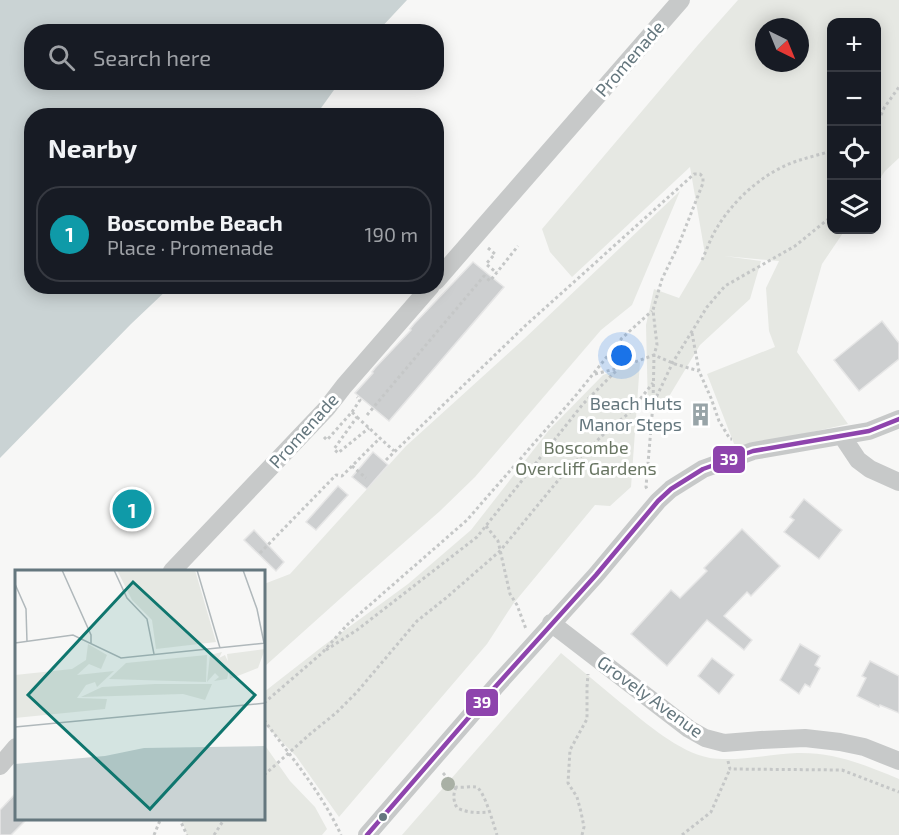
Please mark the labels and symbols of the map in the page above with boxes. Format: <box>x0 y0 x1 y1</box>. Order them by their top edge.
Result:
street label: Promenade <box>590 16 668 101</box>
north arrow <box>755 18 809 72</box>
your location <box>607 341 636 370</box>
street label: Promenade <box>264 388 343 472</box>
place label: Beach Huts Manor Steps <box>579 392 682 435</box>
building icon: Beach Huts Manor Steps <box>687 401 713 427</box>
park label: Boscombe Overcliff Gardens <box>515 436 657 479</box>
line badge: 39 <box>712 445 746 474</box>
text: 39 <box>720 449 738 468</box>
pin: 1 <box>112 486 152 532</box>
inset map <box>15 570 266 820</box>
street label: Grovely Avenue <box>593 650 708 742</box>
line badge: 39 <box>465 688 499 717</box>
text: 39 <box>473 692 491 711</box>
unlabelled marker <box>377 811 389 823</box>

